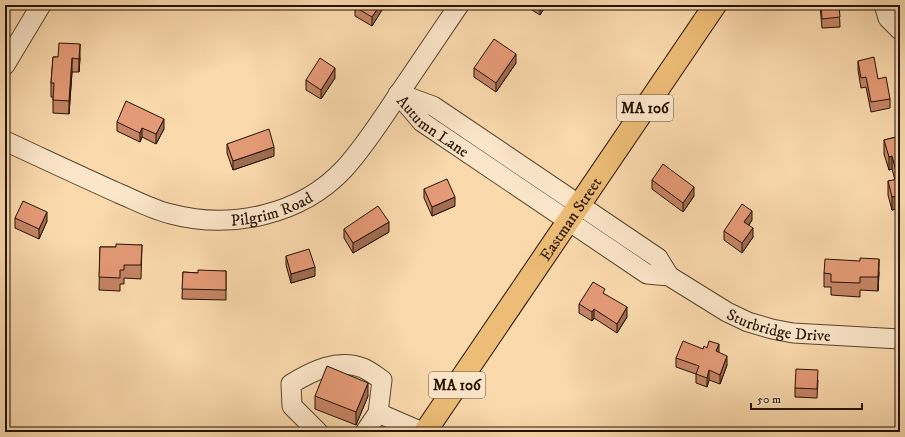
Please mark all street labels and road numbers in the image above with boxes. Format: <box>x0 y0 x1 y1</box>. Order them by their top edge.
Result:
street label: Autumn Lane <box>392 91 473 162</box>
road number: MA 106 <box>617 95 673 121</box>
street label: Eastman Street <box>535 173 606 265</box>
street label: Pilgrim Road <box>230 188 316 231</box>
street label: Sturbridge Drive <box>723 304 832 346</box>
road number: MA 106 <box>429 372 485 398</box>

